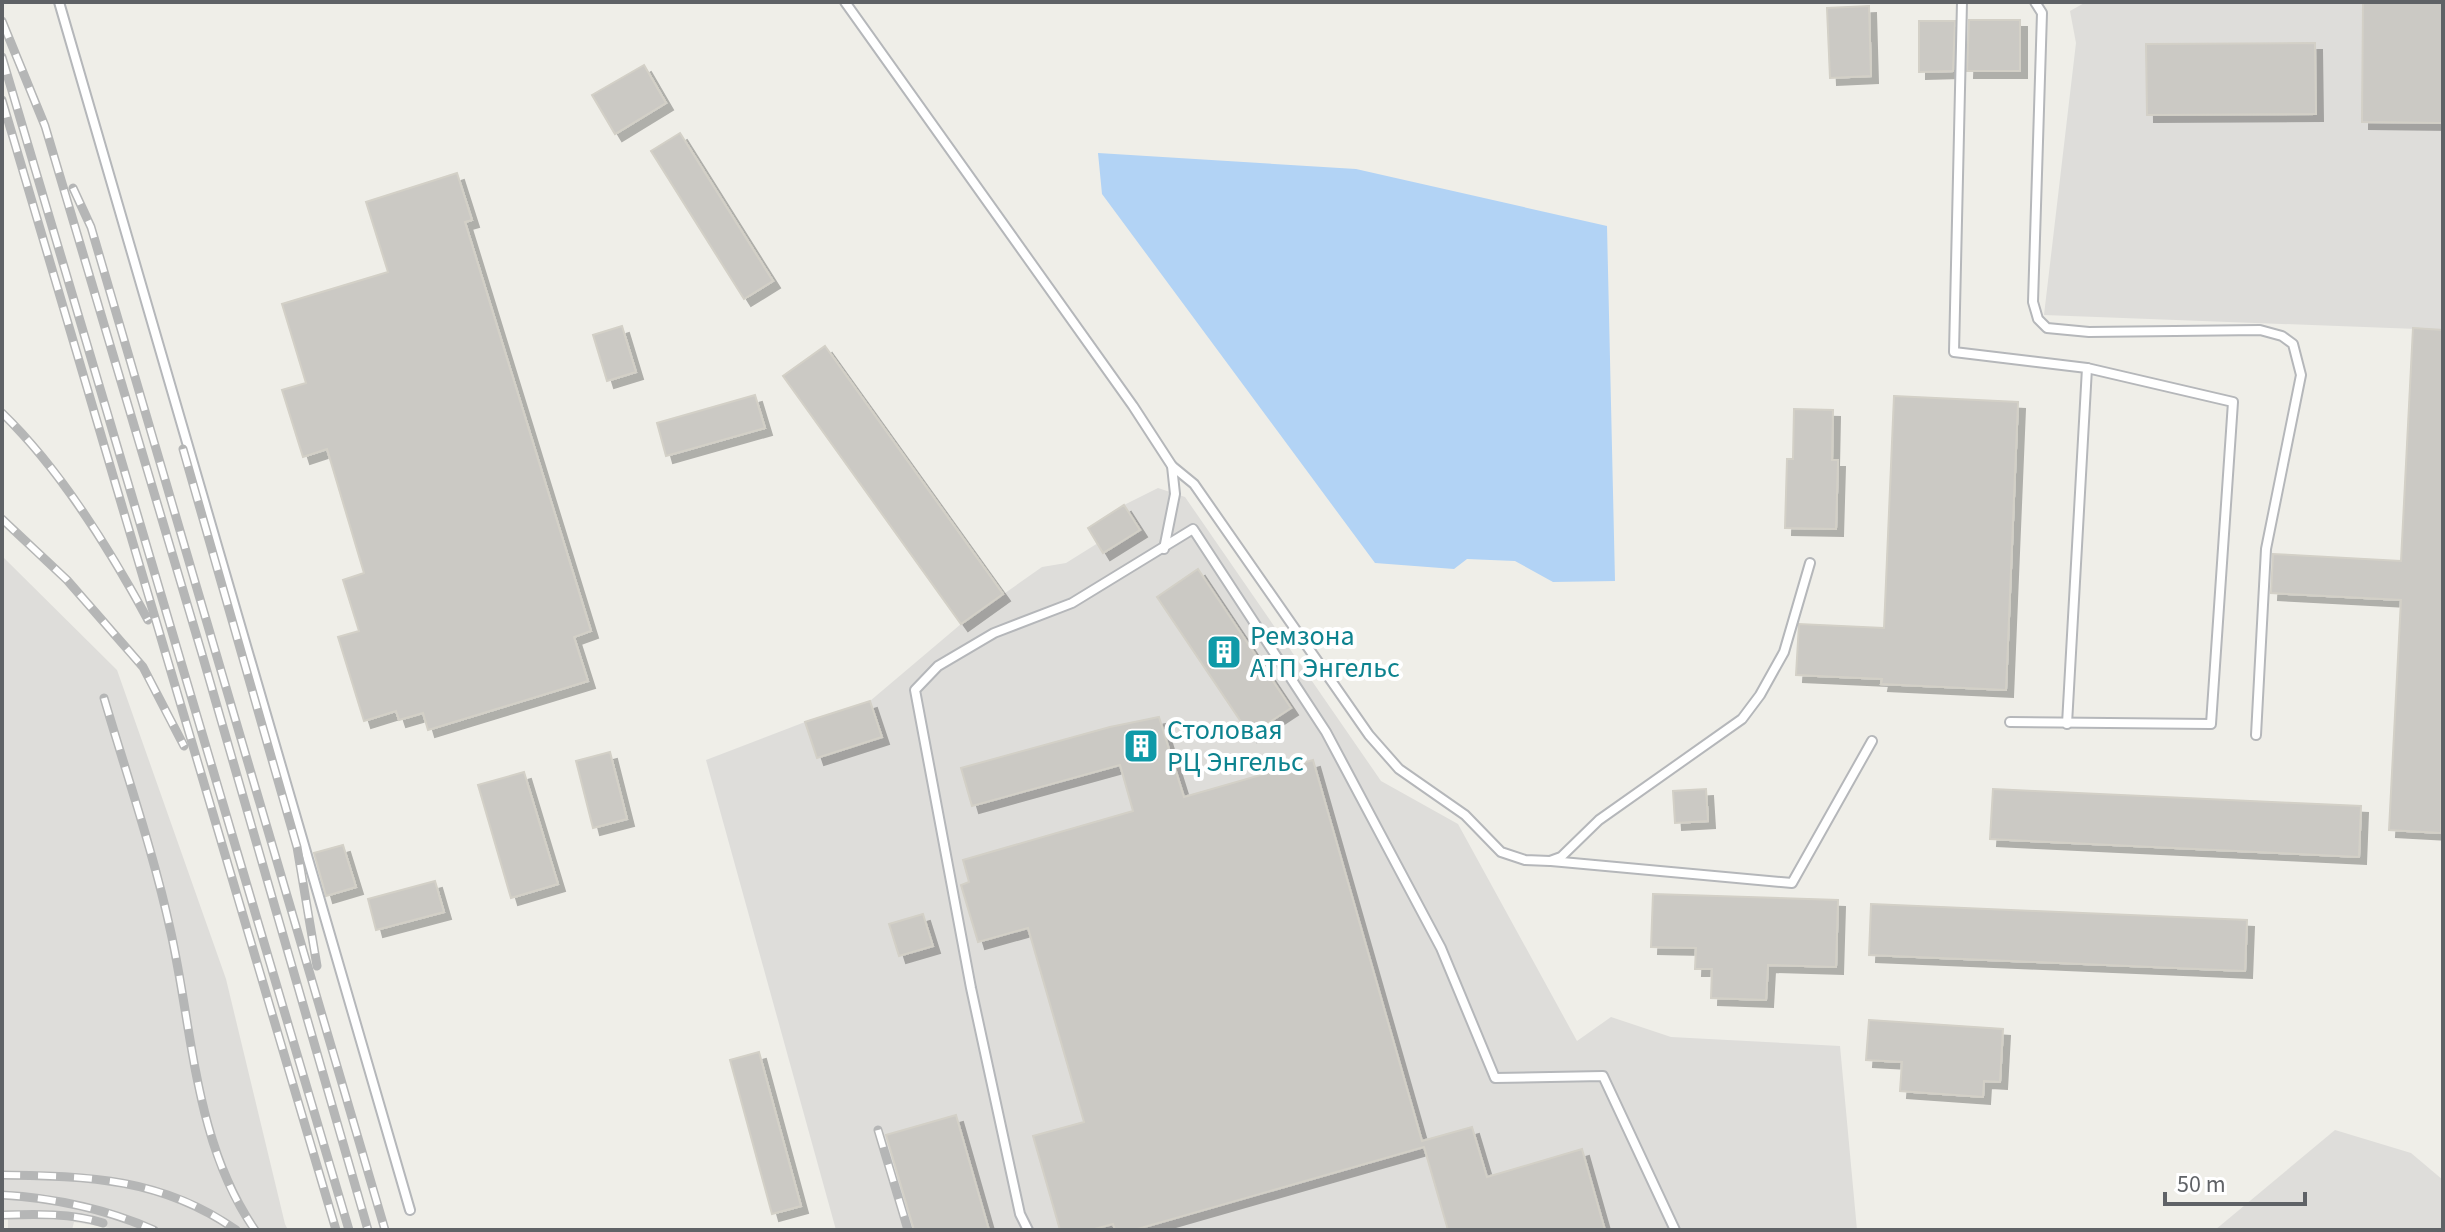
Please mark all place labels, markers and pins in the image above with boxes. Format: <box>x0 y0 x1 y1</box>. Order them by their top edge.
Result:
place label: Ремзона АТП Энгельс <box>1250 616 1400 688</box>
building icon: Ремзона АТП Энгельс <box>1205 633 1243 671</box>
place label: Столовая РЦ Энгельс <box>1167 710 1304 782</box>
building icon: Столовая РЦ Энгельс <box>1122 727 1160 765</box>

